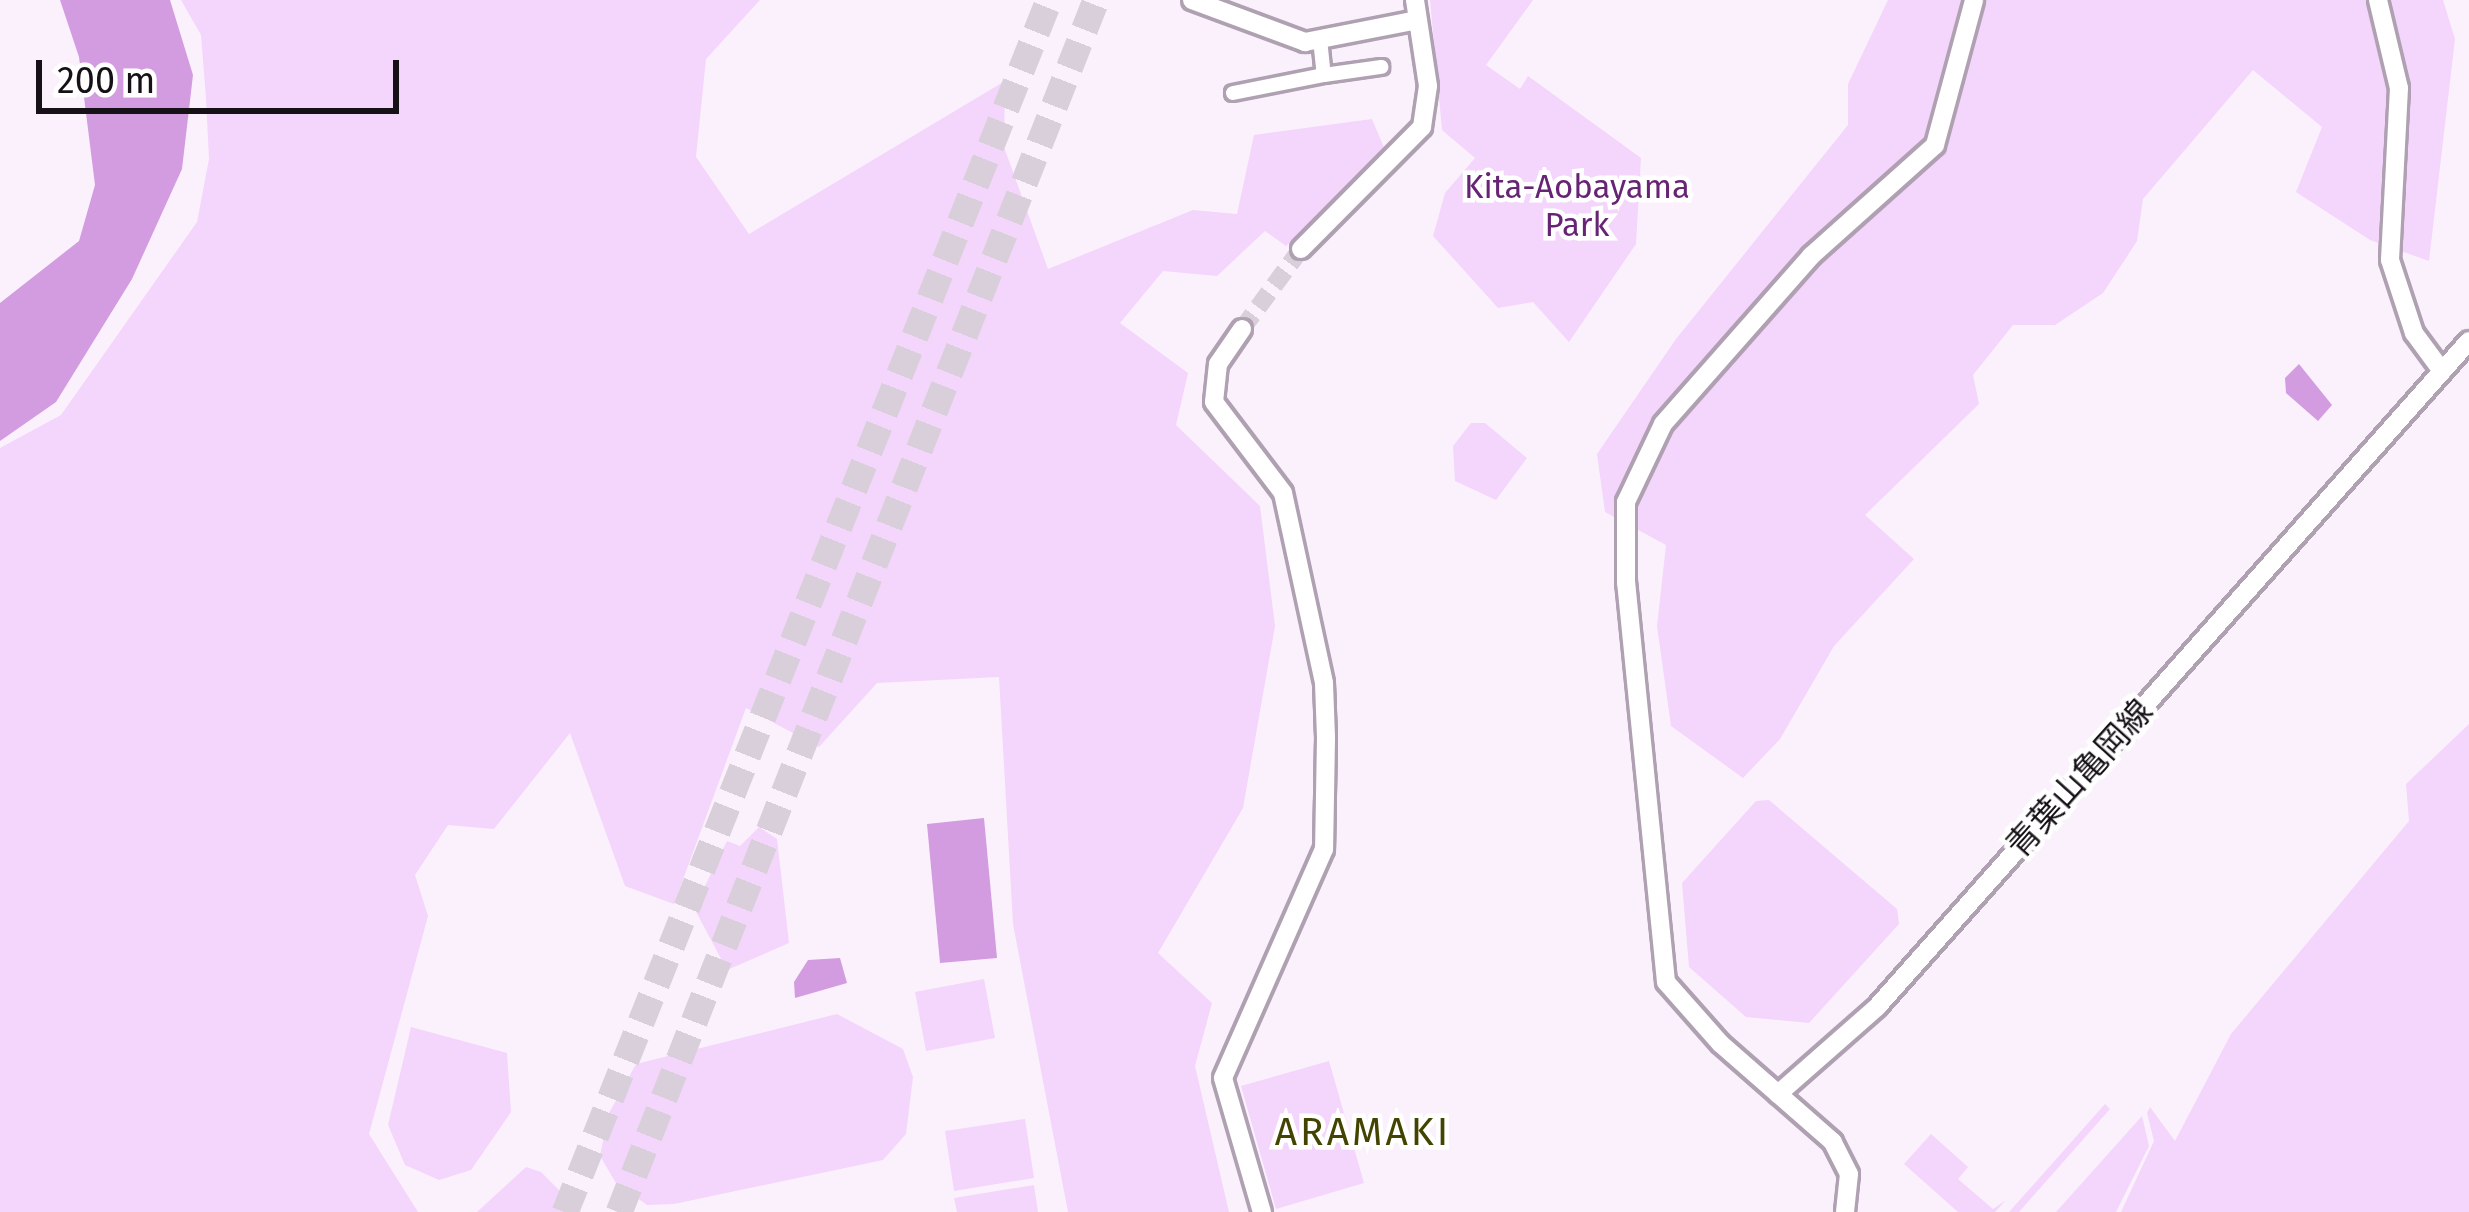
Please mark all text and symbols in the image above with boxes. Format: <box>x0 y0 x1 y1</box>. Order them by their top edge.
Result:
scale bar <box>42 36 405 110</box>
text: 200 m <box>57 59 155 103</box>
park label: Kita-Aobayama Park <box>1464 168 1690 246</box>
street label: 青葉山亀岡線 <box>1999 692 2161 866</box>
district label: ARAMAKI <box>1275 1109 1451 1155</box>

